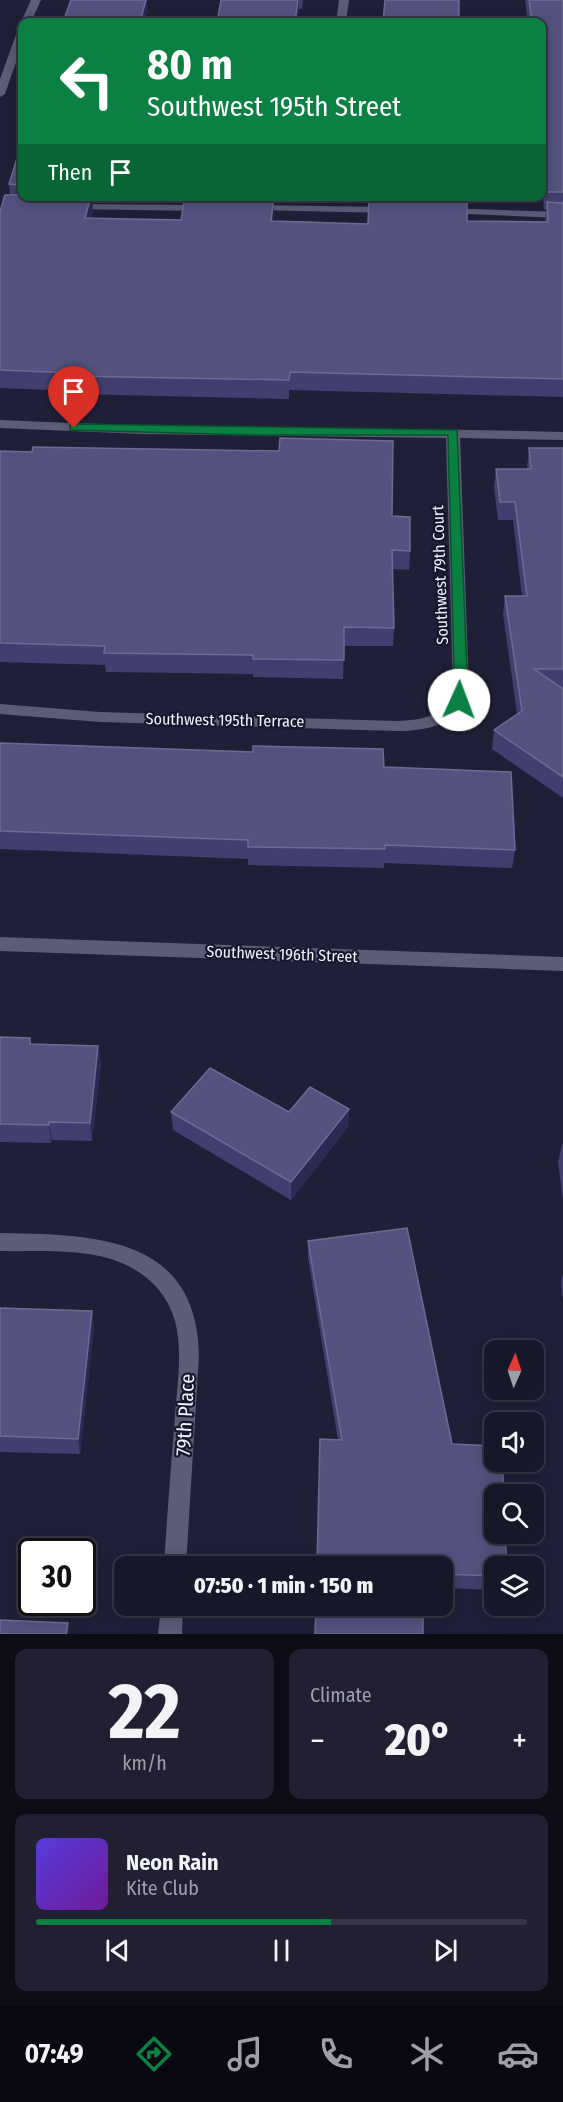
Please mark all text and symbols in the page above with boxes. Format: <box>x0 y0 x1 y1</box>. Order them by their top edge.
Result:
text: 80 m <box>147 40 233 90</box>
icon: left <box>48 42 126 120</box>
text: Southwest 195th Street <box>147 91 401 123</box>
icon: arrive <box>104 156 137 189</box>
text: Then <box>48 159 92 186</box>
pin <box>48 366 99 428</box>
icon: arrive <box>57 375 90 408</box>
street label: Southwest 79th Court <box>428 504 452 645</box>
position arrow <box>427 668 491 732</box>
street label: Southwest 195th Terrace <box>146 709 305 731</box>
street label: Southwest 196th Street <box>206 942 359 966</box>
north arrow <box>484 1340 544 1400</box>
map controls <box>484 1340 544 1616</box>
street label: 79th Place <box>171 1373 199 1457</box>
button: sound <box>484 1412 544 1472</box>
button: search <box>484 1484 544 1544</box>
speed limit sign: 30 <box>18 1538 96 1616</box>
button: layers <box>484 1556 544 1616</box>
text: 07:50 · 1 min · 150 m <box>194 1572 373 1599</box>
text: 22 <box>108 1665 181 1759</box>
text: Climate <box>310 1683 372 1707</box>
text: 20° <box>385 1713 452 1767</box>
text: − <box>310 1721 325 1761</box>
text: + <box>512 1721 527 1761</box>
text: km/h <box>122 1751 167 1775</box>
text: Neon Rain <box>126 1849 219 1876</box>
text: Kite Club <box>126 1876 199 1900</box>
icon: previous <box>101 1934 134 1967</box>
icon: pause <box>265 1934 298 1967</box>
icon: next <box>429 1934 462 1967</box>
icon: directions <box>133 2033 175 2075</box>
icon: music <box>224 2033 266 2075</box>
icon: phone <box>315 2033 357 2075</box>
icon: climate <box>406 2033 448 2075</box>
icon: car <box>497 2033 539 2075</box>
text: 07:49 <box>24 2038 84 2070</box>

